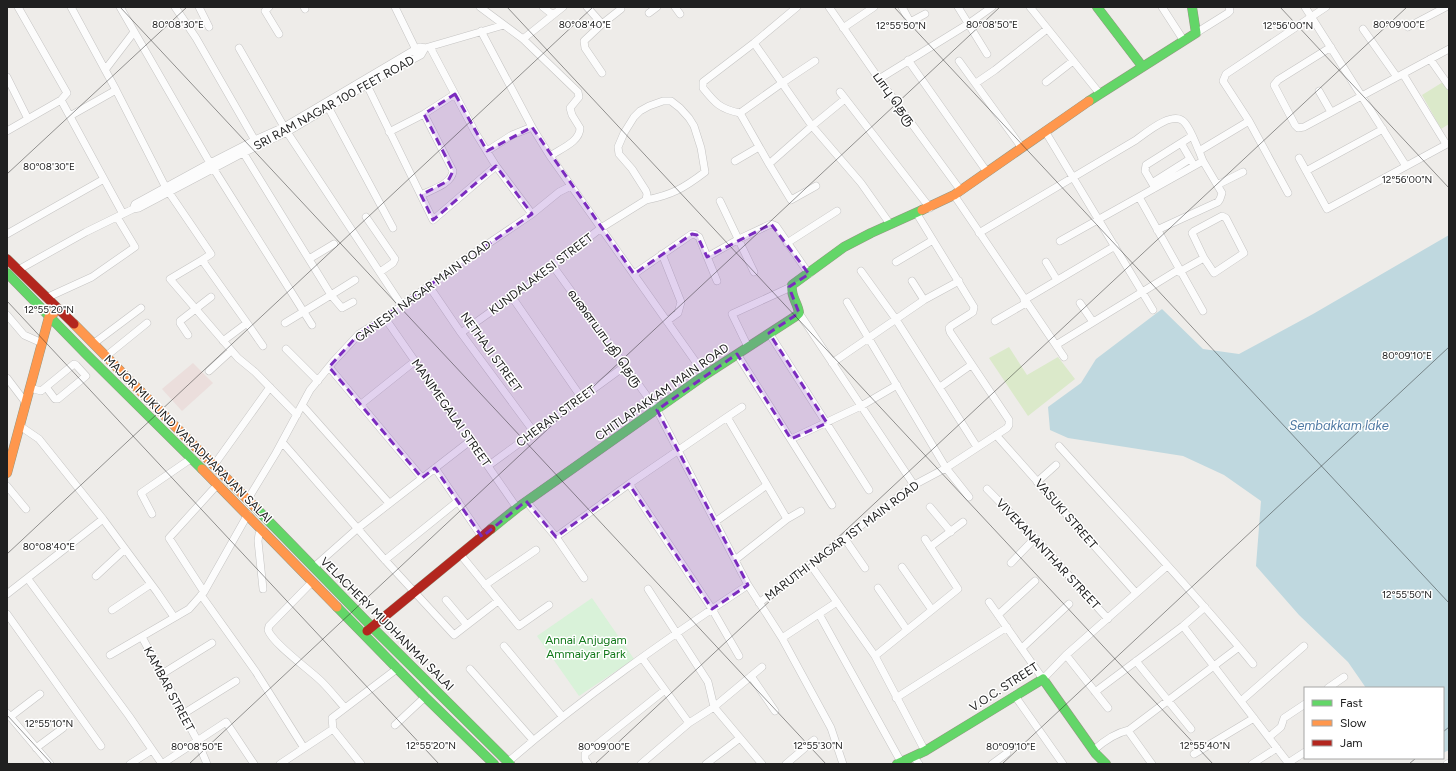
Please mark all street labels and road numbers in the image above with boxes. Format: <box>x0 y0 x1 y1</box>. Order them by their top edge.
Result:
street label: SRI RAM NAGAR 100 FEET ROAD <box>251 53 417 153</box>
street label: பாபு தெரு <box>869 70 918 129</box>
street label: KUNDALAKESI STREET <box>486 230 596 318</box>
street label: GANESH NAGAR MAIN ROAD <box>352 237 494 345</box>
street label: வளையாபதி தெரு <box>564 286 645 390</box>
street label: NETHAJI STREET <box>457 310 525 395</box>
street label: CHITLAPAKKAM MAIN ROAD <box>593 340 731 444</box>
street label: MAJOR MUKUND VARADHARAJAN SALAI <box>101 352 275 526</box>
street label: MANIMEGALAI STREET <box>409 356 494 470</box>
street label: CHERAN STREET <box>513 382 599 450</box>
street label: VASUKI STREET <box>1032 476 1100 552</box>
street label: MARUTHI NAGAR 1ST MAIN ROAD <box>762 478 922 604</box>
street label: VIVEKANANTHAR STREET <box>993 496 1103 612</box>
street label: VELACHERY MUDHANMAI SALAI <box>317 554 457 694</box>
street label: KAMBAR STREET <box>141 644 197 734</box>
street label: V.O.C. STREET <box>967 659 1041 714</box>

